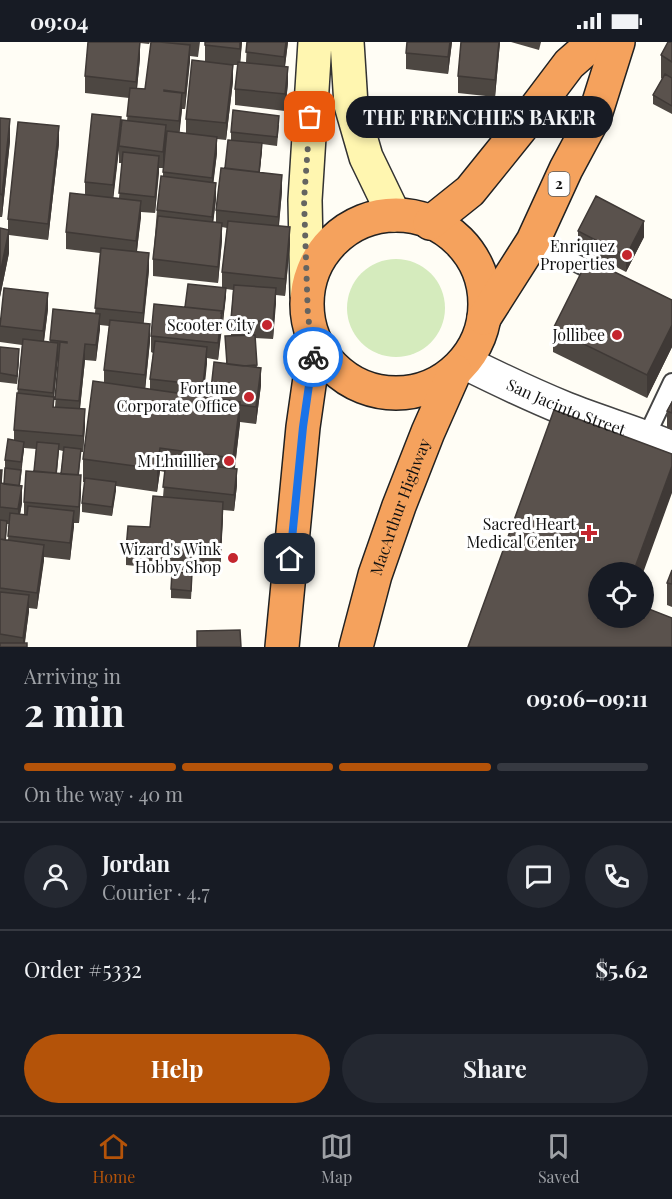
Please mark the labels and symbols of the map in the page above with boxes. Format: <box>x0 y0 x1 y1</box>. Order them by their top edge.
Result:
pin <box>284 91 335 142</box>
callout: THE FRENCHIES BAKER <box>346 96 613 138</box>
road number: 2 <box>548 172 570 196</box>
place label: Enriquez Properties <box>540 235 615 274</box>
marker: Enriquez Properties <box>620 248 634 262</box>
place label: Scooter City <box>167 314 255 335</box>
marker: Scooter City <box>260 318 274 332</box>
place label: Jollibee <box>551 324 605 345</box>
courier <box>283 327 343 387</box>
marker: Jollibee <box>610 328 624 342</box>
street label: San Jacinto Street <box>504 373 629 440</box>
place label: Fortune Corporate Office <box>117 377 237 416</box>
marker: Fortune Corporate Office <box>242 390 256 404</box>
street label: MacArthur Highway <box>365 435 435 578</box>
place label: M Lhuillier <box>137 450 217 471</box>
marker: M Lhuillier <box>222 454 236 468</box>
place label: Sacred Heart Medical Center <box>466 513 576 552</box>
marker: Sacred Heart Medical Center <box>580 524 598 542</box>
pin <box>264 533 315 584</box>
place label: Wizard's Wink Hobby Shop <box>119 538 221 577</box>
marker: Wizard's Wink Hobby Shop <box>226 551 240 565</box>

